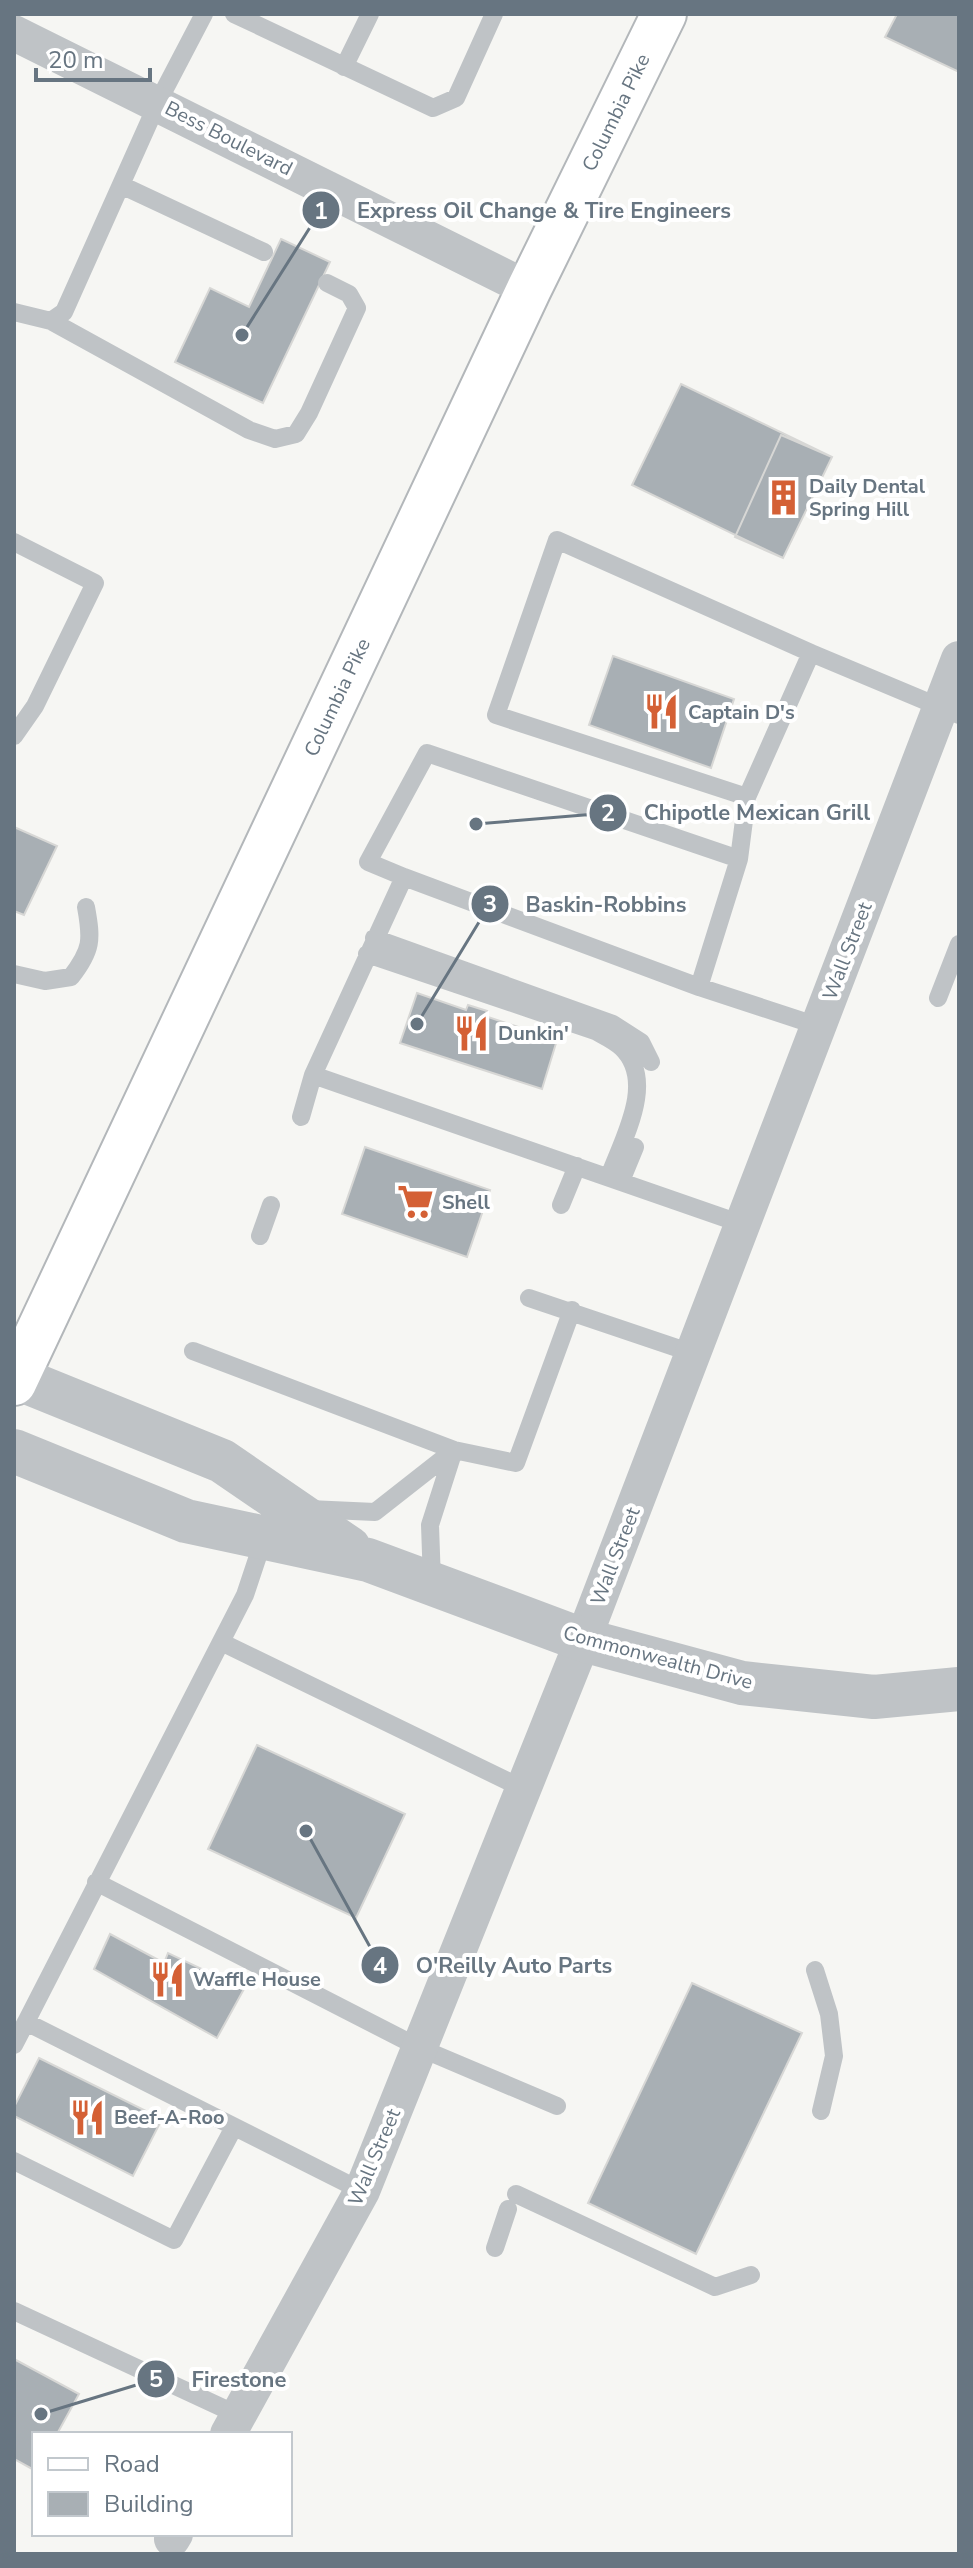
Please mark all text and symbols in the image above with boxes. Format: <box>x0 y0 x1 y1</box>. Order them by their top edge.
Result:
scale bar <box>36 32 150 82</box>
text: 20 m <box>48 44 104 76</box>
street label: Columbia Pike <box>576 49 657 176</box>
street label: Bess Boulevard <box>160 95 297 182</box>
callout: Express Oil Change & Tire Engineers <box>301 187 747 233</box>
text: 1 <box>314 195 328 227</box>
text: Express Oil Change & Tire Engineers <box>357 196 731 226</box>
place label: Daily Dental Spring Hill <box>809 473 926 523</box>
building icon: Daily Dental Spring Hill <box>764 478 802 516</box>
street label: Columbia Pike <box>298 634 377 761</box>
restaurant icon: Captain D's <box>643 693 681 731</box>
place label: Captain D's <box>688 699 795 726</box>
callout: Chipotle Mexican Grill <box>588 790 886 836</box>
text: 2 <box>601 797 615 829</box>
text: Chipotle Mexican Grill <box>644 798 870 828</box>
callout: Baskin-Robbins <box>470 881 702 927</box>
text: 3 <box>483 888 497 920</box>
text: Baskin-Robbins <box>526 890 686 920</box>
street label: Wall Street <box>816 897 879 1004</box>
restaurant icon: Dunkin' <box>453 1014 491 1052</box>
place label: Dunkin' <box>498 1020 569 1047</box>
supermarket icon: Shell <box>397 1183 435 1221</box>
place label: Shell <box>442 1189 491 1216</box>
street label: Wall Street <box>584 1502 647 1609</box>
street label: Commonwealth Drive <box>560 1619 756 1696</box>
callout: O'Reilly Auto Parts <box>360 1942 629 1988</box>
text: 4 <box>373 1950 387 1982</box>
text: O'Reilly Auto Parts <box>416 1951 612 1981</box>
restaurant icon: Waffle House <box>148 1960 186 1998</box>
place label: Waffle House <box>193 1966 321 1993</box>
restaurant icon: Beef-A-Roo <box>69 2098 107 2136</box>
place label: Beef-A-Roo <box>114 2104 225 2131</box>
street label: Wall Street <box>342 2104 407 2210</box>
callout: Firestone <box>136 2356 303 2402</box>
text: 5 <box>149 2363 163 2395</box>
text: Firestone <box>192 2365 286 2395</box>
legend <box>32 2432 292 2536</box>
text: Road <box>104 2448 160 2480</box>
text: Building <box>104 2488 194 2520</box>

